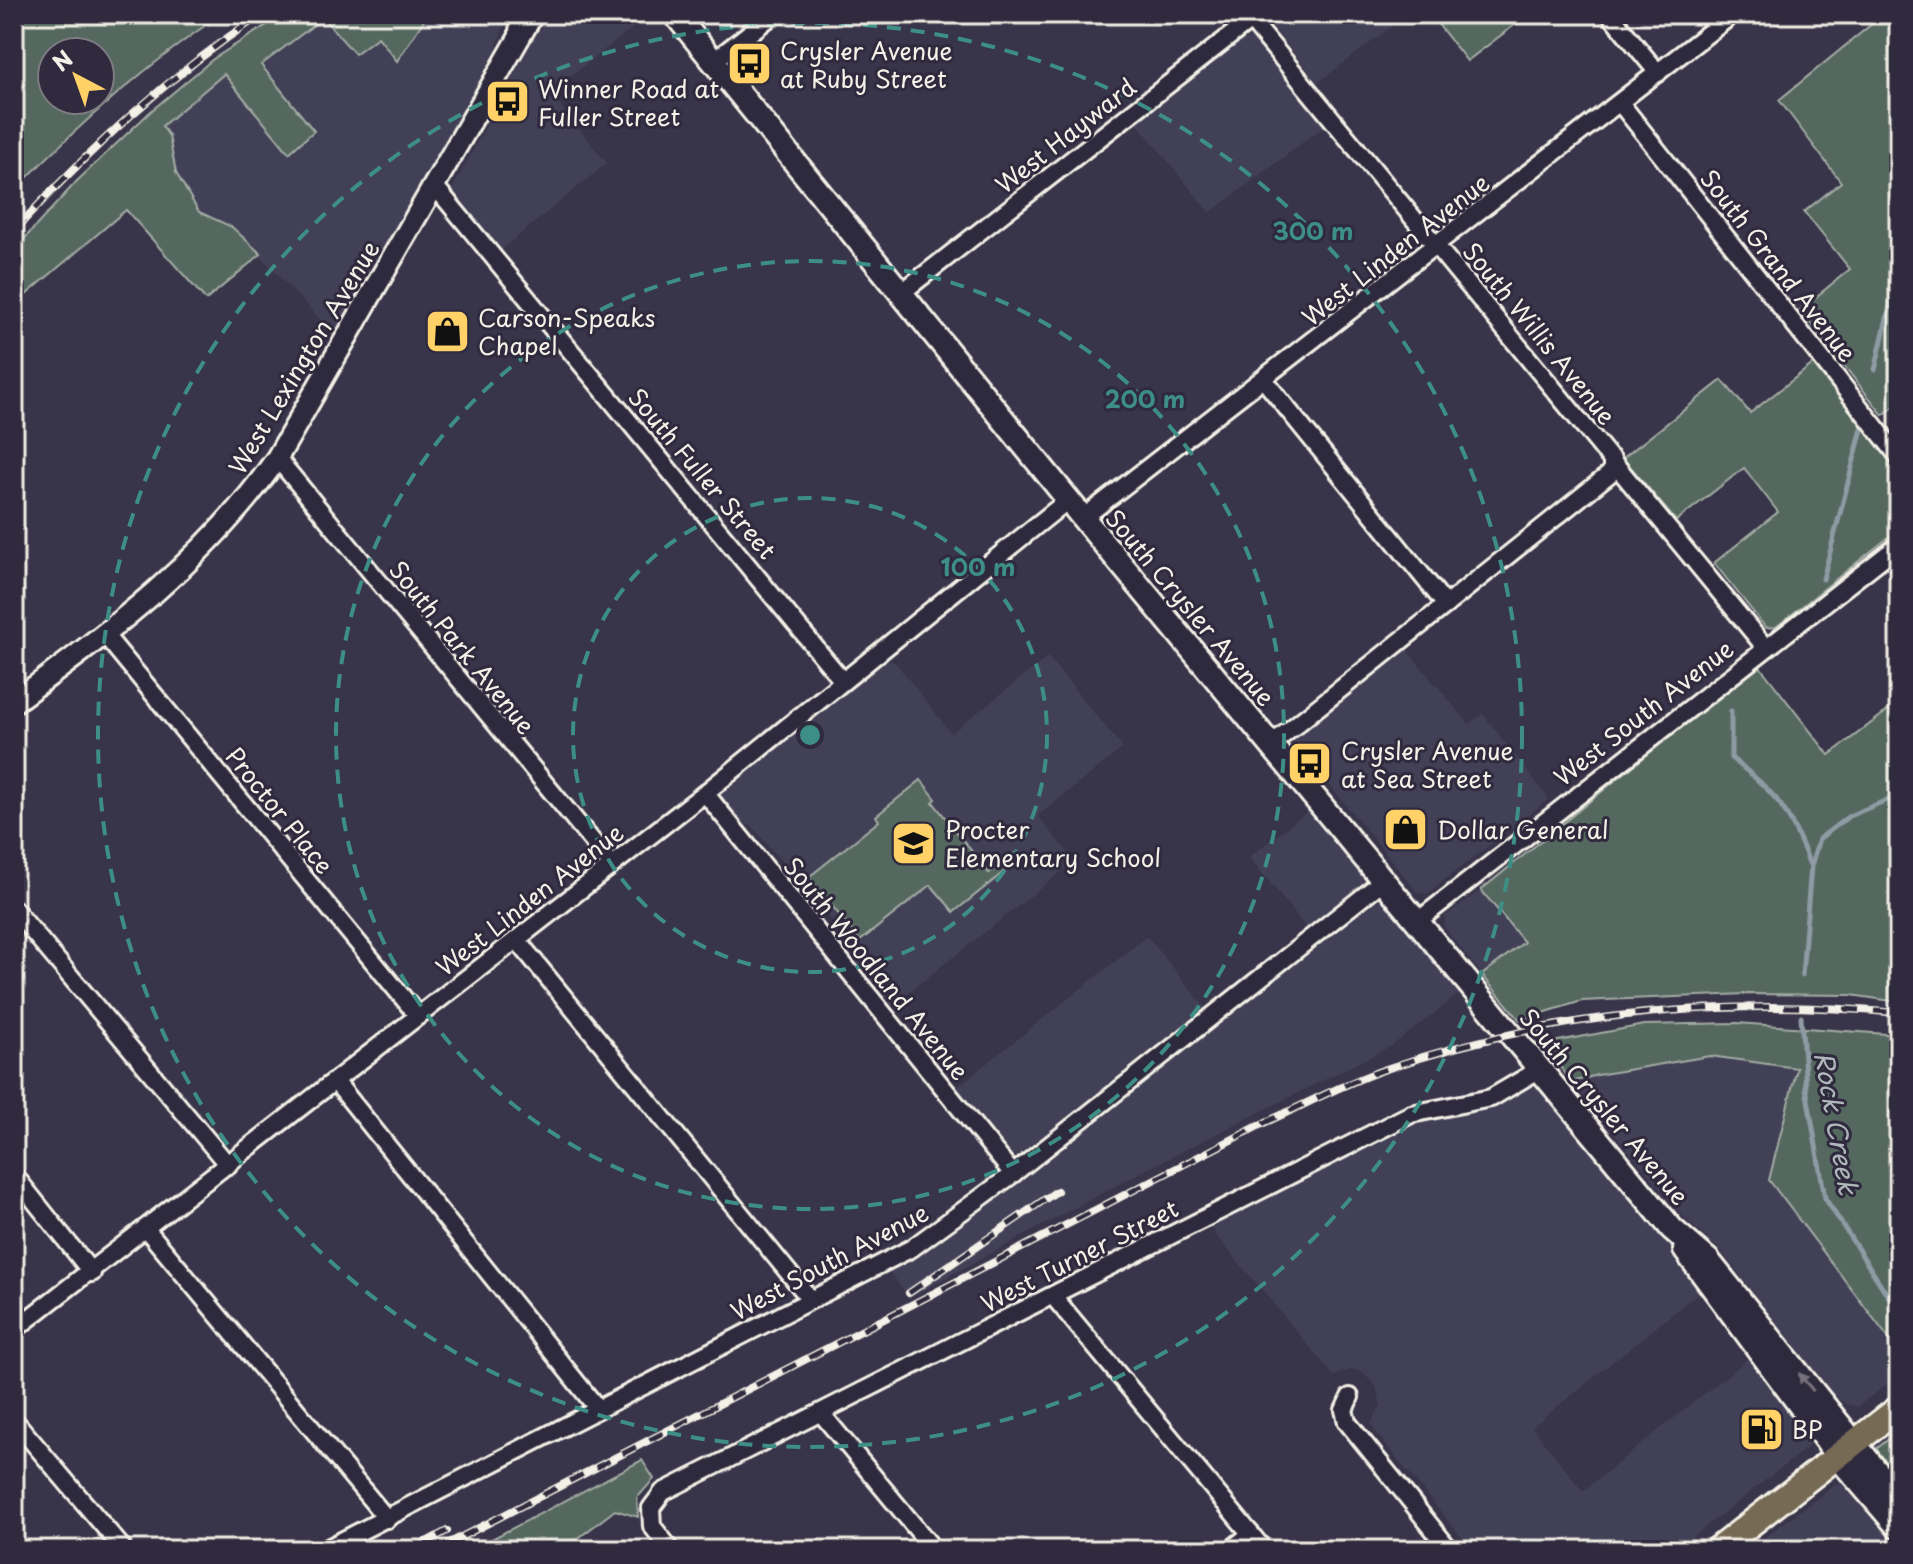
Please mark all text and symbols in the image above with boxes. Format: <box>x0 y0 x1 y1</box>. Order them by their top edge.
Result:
place label: Crysler Avenue at Ruby Street <box>780 32 953 96</box>
north arrow <box>36 36 116 116</box>
bus stop icon: Crysler Avenue at Ruby Street <box>725 40 773 88</box>
text: N <box>44 42 79 78</box>
street label: West Hayward <box>987 68 1143 201</box>
place label: Winner Road at Fuller Street <box>538 70 719 134</box>
bus stop icon: Winner Road at Fuller Street <box>483 78 531 126</box>
street label: South Grand Avenue <box>1692 161 1866 369</box>
street label: West Linden Avenue <box>1293 164 1497 334</box>
text: 300 m <box>1272 212 1354 248</box>
street label: West Lexington Avenue <box>219 233 387 481</box>
street label: South Willis Avenue <box>1455 234 1625 432</box>
place label: Carson-Speaks Chapel <box>478 299 656 363</box>
shop icon: Carson-Speaks Chapel <box>423 307 471 355</box>
street label: South Fuller Street <box>621 380 786 566</box>
text: 200 m <box>1105 380 1185 416</box>
street label: South Crysler Avenue <box>1098 501 1284 713</box>
text: 100 m <box>941 548 1015 584</box>
street label: South Park Avenue <box>382 552 544 742</box>
street label: West South Avenue <box>1545 630 1741 794</box>
centre of rings <box>796 721 824 749</box>
place label: Crysler Avenue at Sea Street <box>1341 732 1514 796</box>
street label: Proctor Place <box>217 739 343 881</box>
bus stop icon: Crysler Avenue at Sea Street <box>1286 740 1334 788</box>
shop icon: Dollar General <box>1382 805 1430 853</box>
place label: Procter Elementary School <box>945 811 1161 875</box>
place label: Dollar General <box>1437 811 1609 847</box>
street label: West Linden Avenue <box>427 814 631 984</box>
school or university icon: Procter Elementary School <box>890 819 938 867</box>
street label: South Woodland Avenue <box>776 849 978 1087</box>
street label: South Crysler Avenue <box>1512 1000 1698 1212</box>
water label: Rock Creek <box>1805 1048 1869 1199</box>
street label: West Turner Street <box>974 1190 1184 1320</box>
street label: West South Avenue <box>724 1194 934 1328</box>
one-way arrow <box>1798 1372 1815 1392</box>
fuel station icon: BP <box>1737 1405 1785 1453</box>
place label: BP <box>1792 1411 1823 1447</box>

